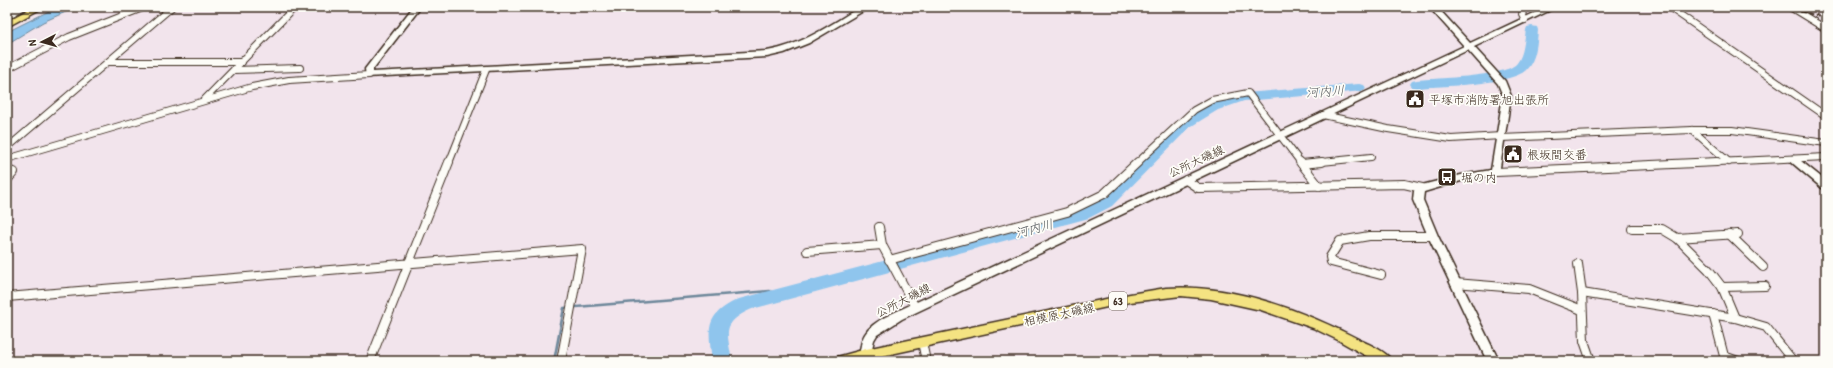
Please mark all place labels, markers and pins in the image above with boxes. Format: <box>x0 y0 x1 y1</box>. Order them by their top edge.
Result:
public building icon: 平塚市消防署旭出張所 <box>1404 88 1426 110</box>
place label: 平塚市消防署旭出張所 <box>1429 91 1549 108</box>
public building icon: 根坂間交番 <box>1502 143 1524 165</box>
place label: 根坂間交番 <box>1527 146 1587 163</box>
bus stop icon: 堀の内 <box>1436 166 1458 188</box>
place label: 堀の内 <box>1461 169 1497 186</box>

